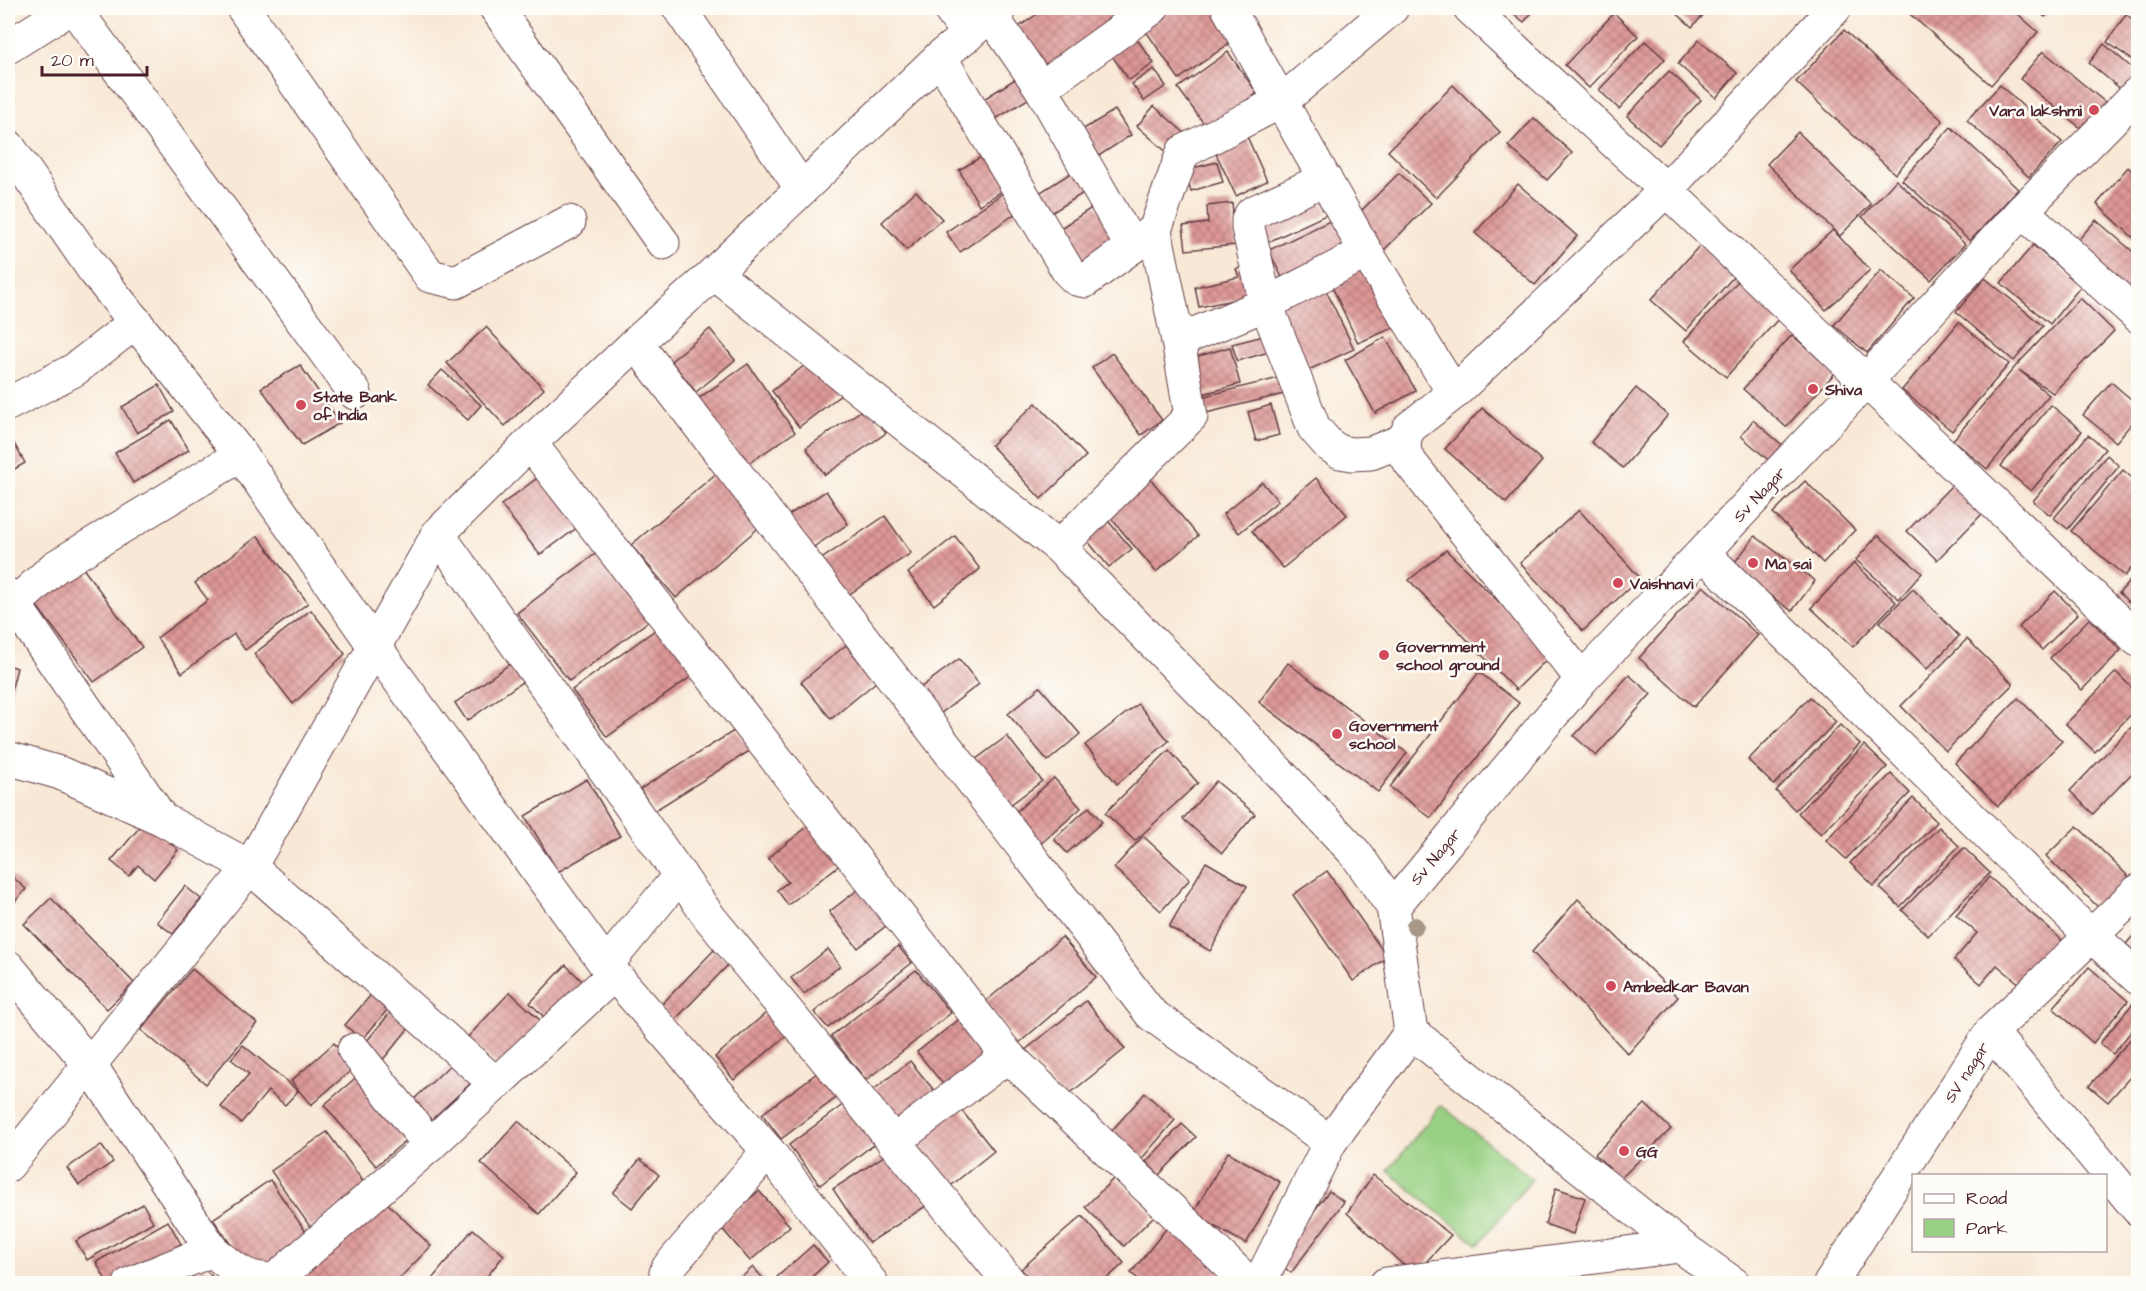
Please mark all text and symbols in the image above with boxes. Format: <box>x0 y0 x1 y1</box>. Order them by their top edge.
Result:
scale bar <box>42 39 147 77</box>
text: 20 m <box>51 48 94 73</box>
place label: Vara lakshmi <box>1988 100 2083 122</box>
marker: Vara lakshmi <box>2087 103 2101 117</box>
place label: Shiva <box>1824 379 1863 401</box>
marker: Shiva <box>1806 382 1820 396</box>
place label: State Bank of India <box>312 386 397 426</box>
marker: State Bank of India <box>294 398 308 412</box>
street label: Sv Nagar <box>1728 462 1792 528</box>
place label: Ma sai <box>1765 553 1812 575</box>
marker: Ma sai <box>1746 556 1760 570</box>
place label: Vaishnavi <box>1629 573 1694 595</box>
marker: Vaishnavi <box>1611 576 1625 590</box>
place label: Government school ground <box>1396 636 1500 678</box>
marker: Government school ground <box>1377 648 1391 662</box>
place label: Government school <box>1349 715 1439 755</box>
marker: Government school <box>1330 727 1344 741</box>
street label: Sv Nagar <box>1405 823 1467 891</box>
place label: Ambedkar Bavan <box>1623 976 1749 998</box>
marker: Ambedkar Bavan <box>1604 979 1618 993</box>
street label: SV nagar <box>1939 1038 1996 1108</box>
place label: GG <box>1636 1141 1659 1163</box>
marker: GG <box>1617 1144 1631 1158</box>
legend <box>1912 1174 2107 1252</box>
text: Road <box>1966 1186 2007 1211</box>
text: Park <box>1966 1216 2008 1241</box>

